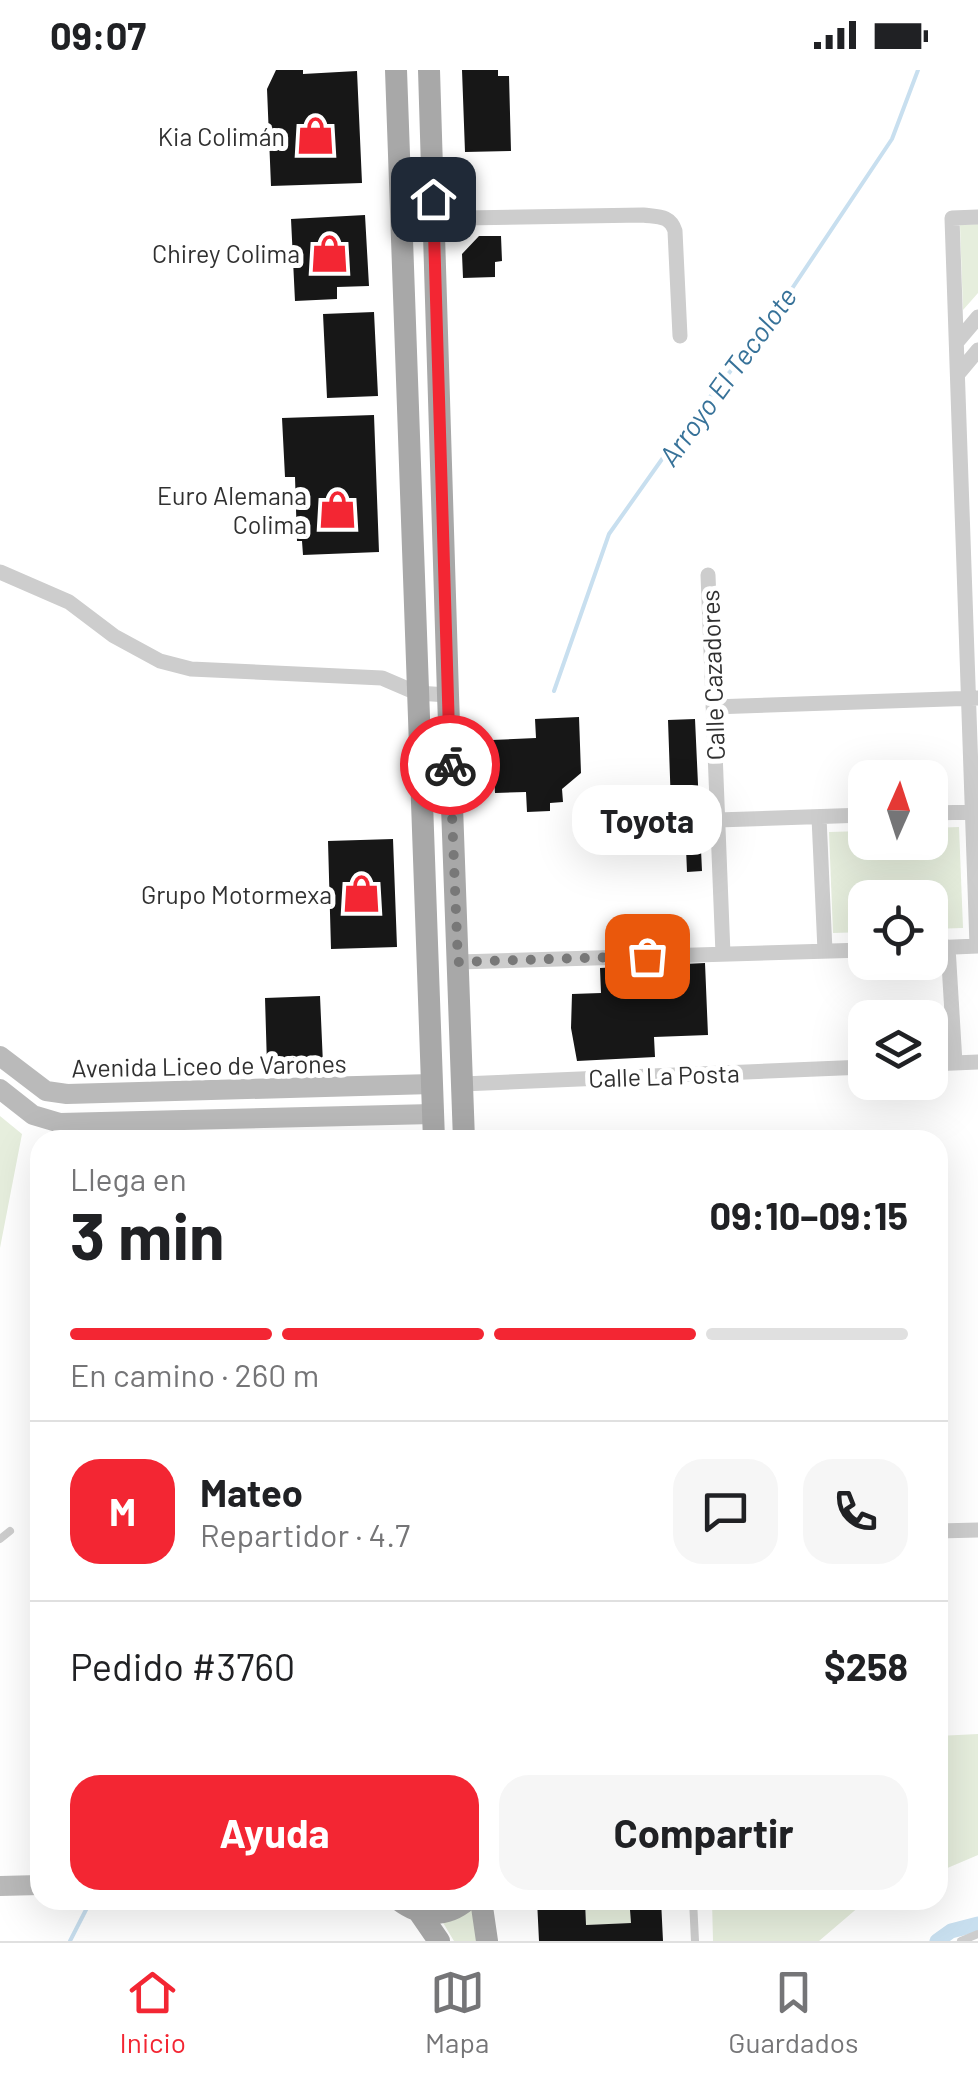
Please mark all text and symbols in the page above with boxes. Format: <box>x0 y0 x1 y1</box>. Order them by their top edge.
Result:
text: 09:07 <box>50 12 146 58</box>
shop icon: Kia Colimán <box>294 115 336 157</box>
place label: Kia Colimán <box>158 121 285 151</box>
pin <box>391 157 476 242</box>
icon: home <box>406 172 461 227</box>
shop icon: Chirey Colima <box>309 232 351 274</box>
place label: Chirey Colima <box>152 238 300 268</box>
water label: Arroyo El Tecolote <box>651 280 803 472</box>
place label: Euro Alemana Colima <box>157 480 307 539</box>
shop icon: Euro Alemana Colima <box>316 488 358 530</box>
street label: Calle Cazadores <box>694 589 730 761</box>
courier <box>400 715 500 815</box>
icon: bike <box>423 738 478 793</box>
north arrow <box>848 760 948 860</box>
map controls <box>848 760 948 1100</box>
callout: Toyota <box>572 786 722 856</box>
text: Toyota <box>600 801 694 839</box>
shop icon: Grupo Motormexa <box>341 873 383 915</box>
place label: Grupo Motormexa <box>141 879 332 909</box>
button: locate <box>848 880 948 980</box>
pin <box>605 914 690 999</box>
icon: bag <box>620 929 675 984</box>
button: layers <box>848 1000 948 1100</box>
street label: Avenida Liceo de Varones <box>71 1048 347 1082</box>
street label: Calle La Posta <box>588 1057 740 1093</box>
text: Llega en <box>70 1159 187 1197</box>
text: 09:10–09:15 <box>710 1192 908 1238</box>
text: 3 min <box>70 1195 225 1273</box>
text: En camino · 260 m <box>70 1355 319 1393</box>
button: chat <box>673 1459 778 1564</box>
button: phone <box>803 1459 908 1564</box>
text: Mateo <box>200 1469 303 1515</box>
text: M <box>109 1488 136 1534</box>
text: Repartidor · 4.7 <box>200 1515 410 1553</box>
text: Pedido #3760 <box>70 1643 295 1689</box>
text: $258 <box>824 1643 908 1689</box>
button: Ayuda <box>70 1775 479 1890</box>
button: Compartir <box>499 1775 908 1890</box>
tab: Inicio <box>120 1965 186 2059</box>
tab: Mapa <box>425 1965 489 2059</box>
tab: Guardados <box>728 1965 858 2059</box>

